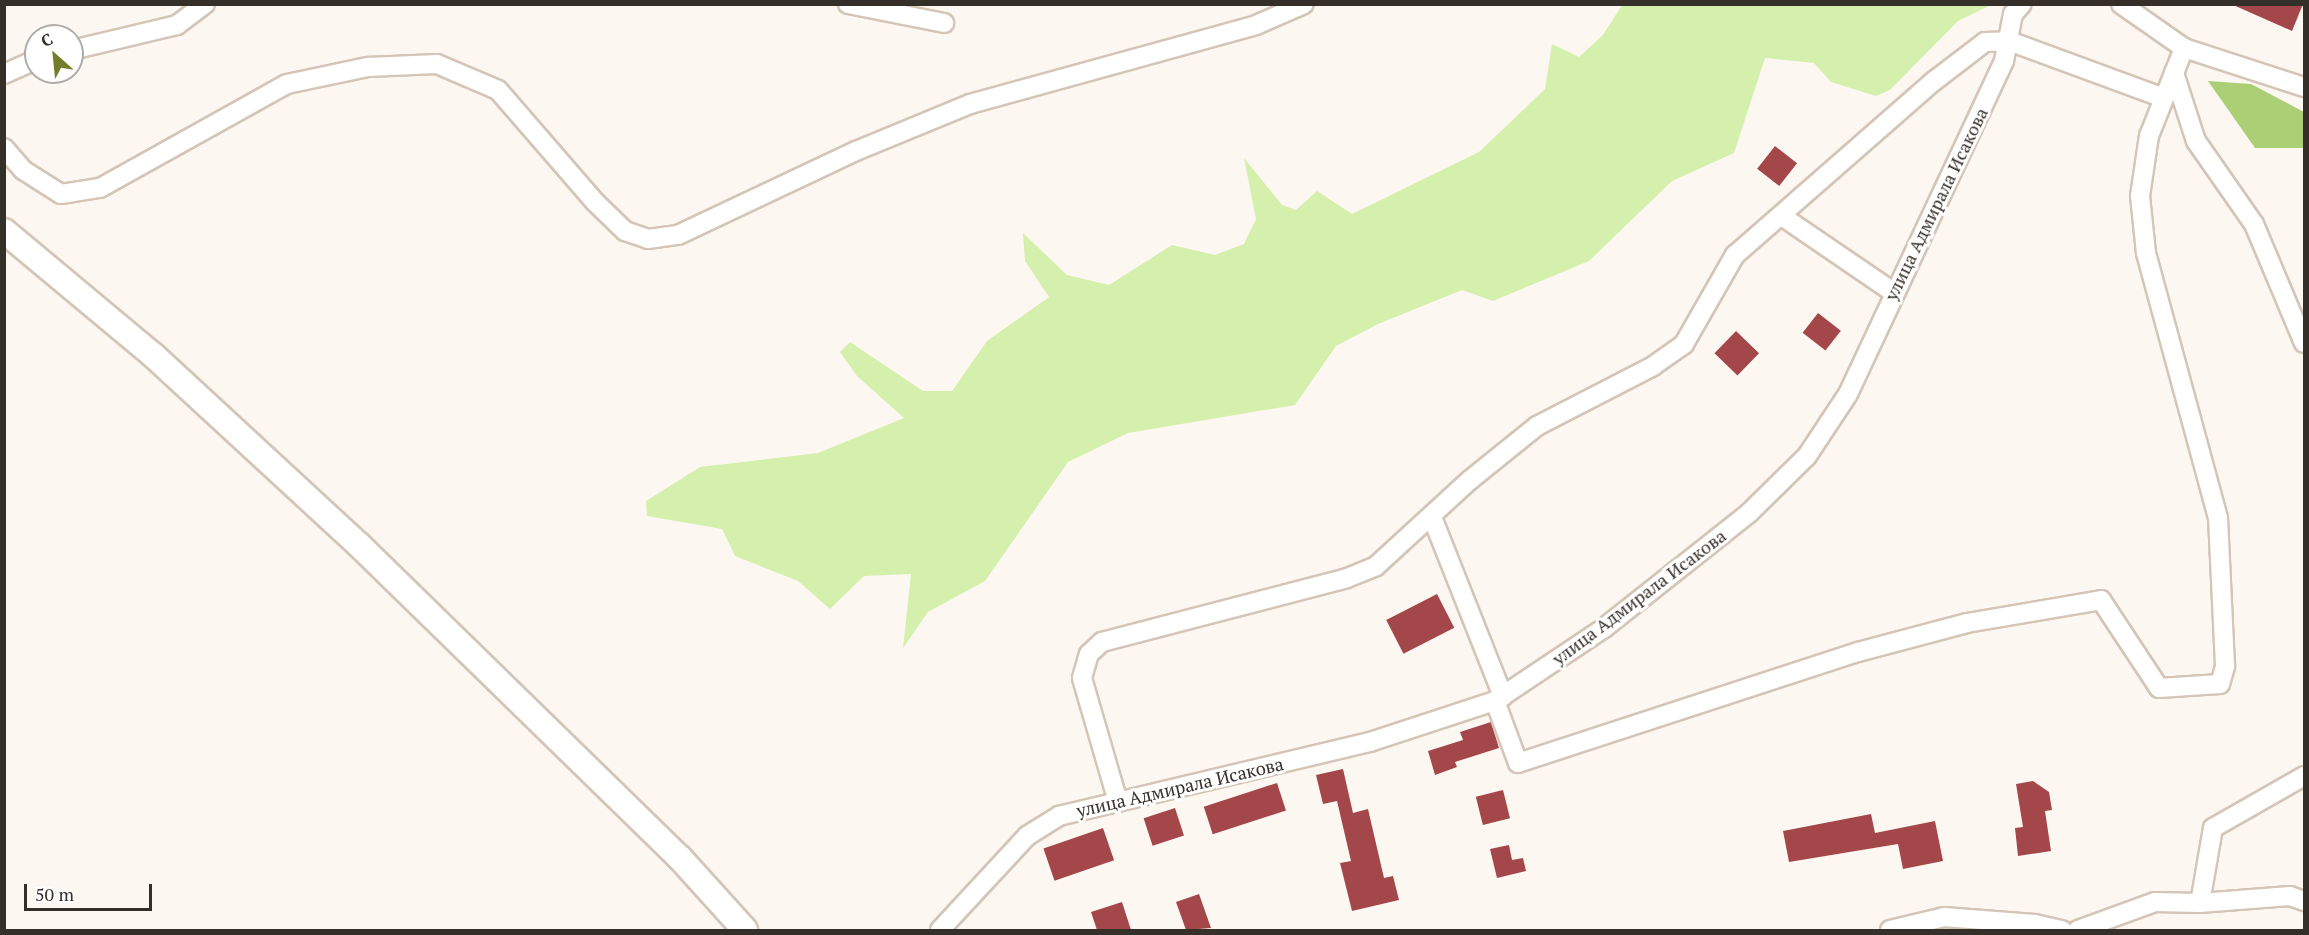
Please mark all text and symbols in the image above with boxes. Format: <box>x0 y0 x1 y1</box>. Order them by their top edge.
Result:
north arrow <box>24 24 84 84</box>
text: С <box>37 28 56 52</box>
street label: улица Адмирала Исакова <box>1880 104 1992 304</box>
street label: улица Адмирала Исакова <box>1548 525 1730 669</box>
street label: улица Адмирала Исакова <box>1074 753 1286 821</box>
scale bar <box>27 872 154 910</box>
text: 50 m <box>35 882 74 906</box>

